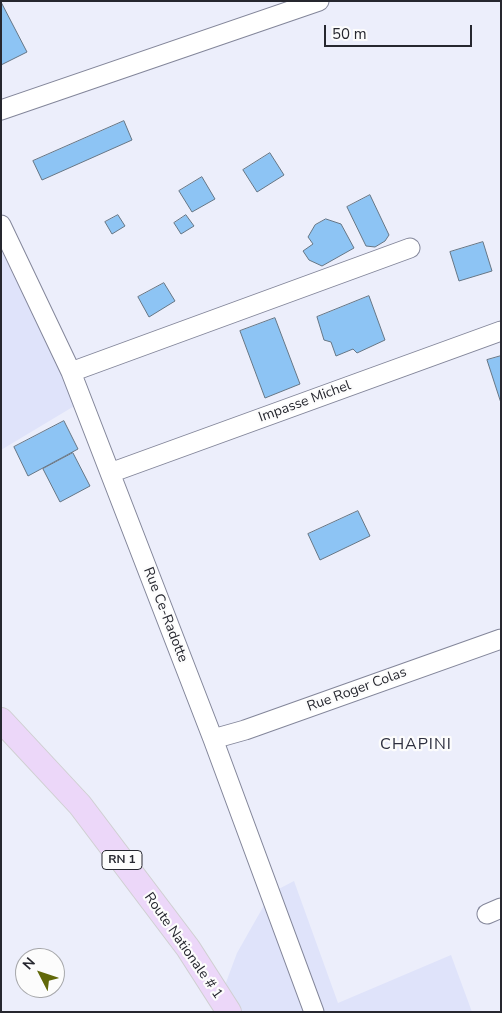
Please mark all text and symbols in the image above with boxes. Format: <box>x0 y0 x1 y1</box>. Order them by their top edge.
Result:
scale bar <box>327 15 474 47</box>
text: 50 m <box>332 24 367 44</box>
street label: Impasse Michel <box>257 378 353 426</box>
street label: Rue Ce-Radotte <box>139 565 191 665</box>
street label: Rue Roger Colas <box>305 664 409 716</box>
district label: CHAPINI <box>379 735 453 755</box>
road number: RN 1 <box>102 850 142 870</box>
street label: Route Nationale # 1 <box>140 890 226 1002</box>
north arrow <box>15 948 65 998</box>
text: N <box>18 953 40 974</box>

